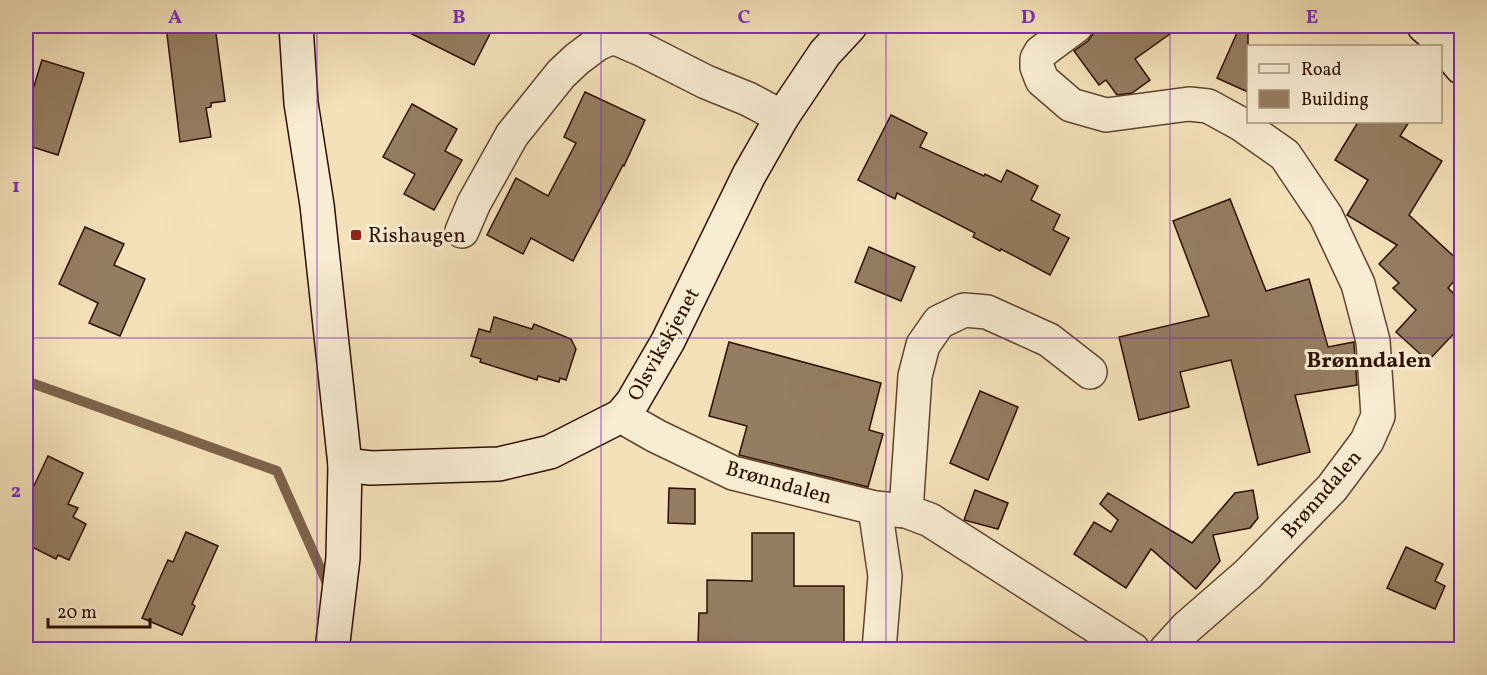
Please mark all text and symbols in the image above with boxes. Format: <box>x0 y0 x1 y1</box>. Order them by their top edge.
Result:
text: A <box>168 4 182 32</box>
text: B <box>452 4 466 32</box>
text: C <box>738 4 751 32</box>
text: D <box>1021 4 1035 32</box>
text: E <box>1306 4 1318 32</box>
legend <box>1247 45 1442 123</box>
text: Road <box>1301 58 1342 83</box>
text: Building <box>1301 88 1369 113</box>
text: 1 <box>12 173 20 201</box>
place label: Rishaugen <box>368 222 466 251</box>
marker: Rishaugen <box>349 228 363 242</box>
street label: Olsvikskjenet <box>621 283 707 407</box>
district label: Brønndalen <box>1307 346 1431 377</box>
street label: Brønndalen <box>1275 444 1369 546</box>
street label: Brønndalen <box>722 454 835 512</box>
text: 2 <box>11 478 21 506</box>
scale bar <box>48 591 150 629</box>
text: 20 m <box>57 601 97 626</box>

